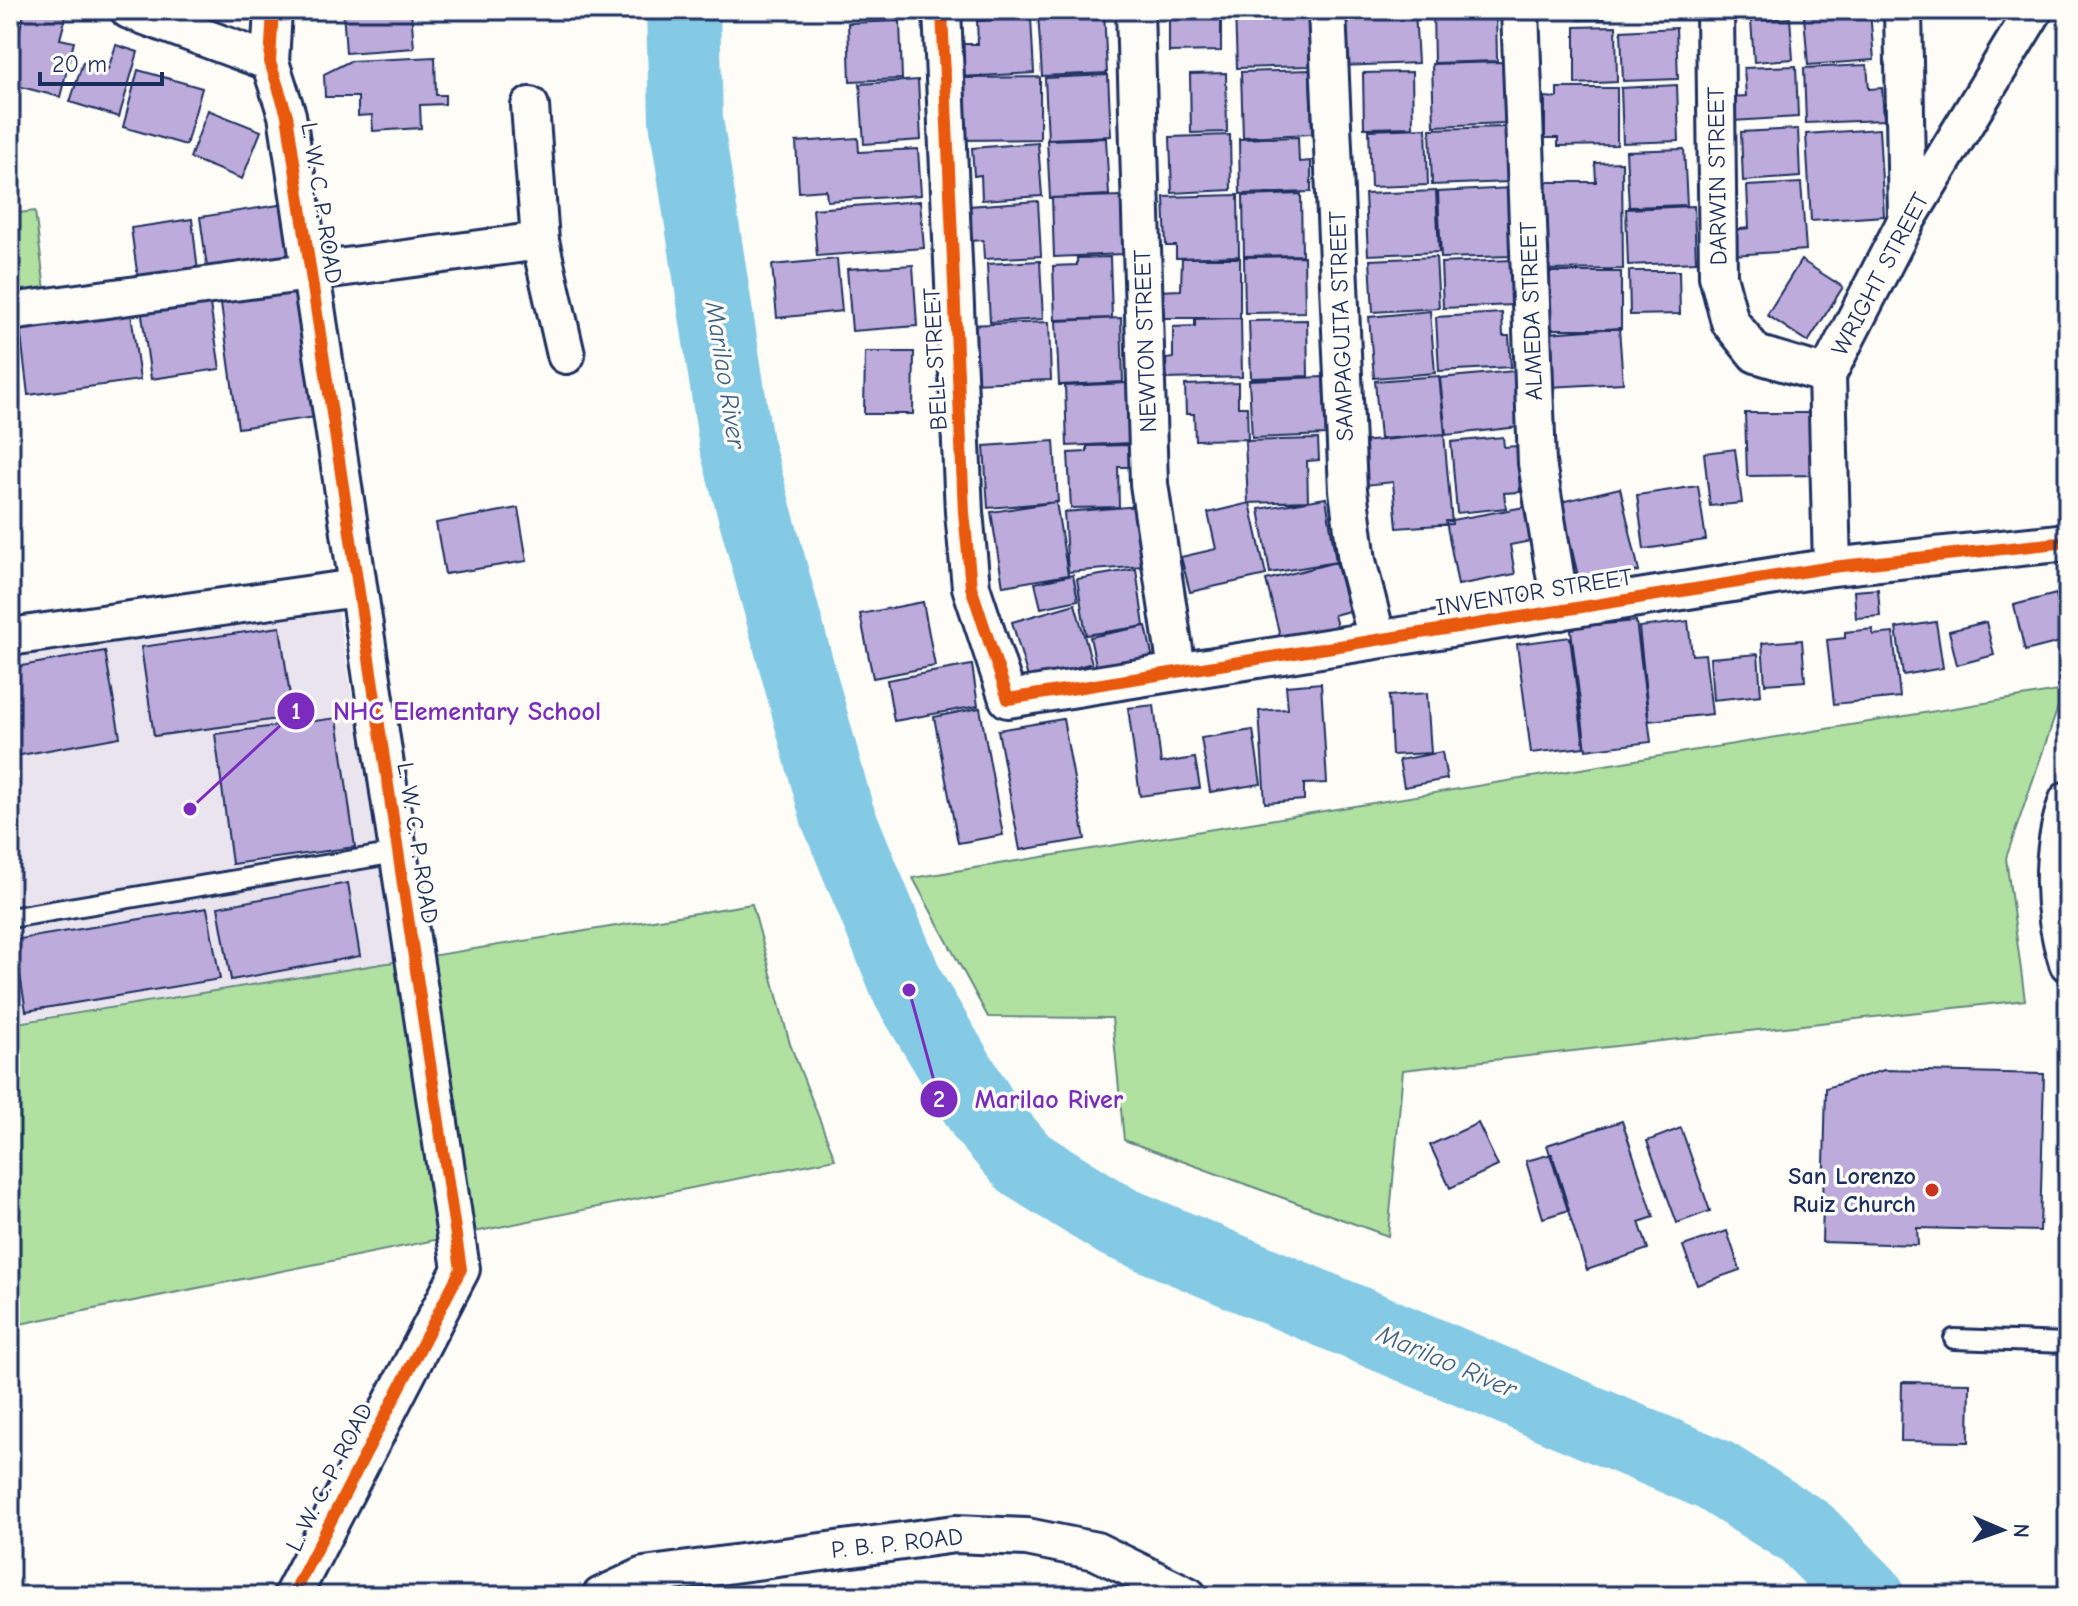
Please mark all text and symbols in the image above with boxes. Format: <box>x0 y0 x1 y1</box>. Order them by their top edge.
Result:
scale bar <box>40 36 162 86</box>
text: 20 m <box>52 50 107 78</box>
street label: DARWIN STREET <box>1701 86 1733 266</box>
street label: L. W. C. P. ROAD <box>295 120 349 286</box>
street label: WRIGHT STREET <box>1825 187 1935 360</box>
street label: SAMPAGUITA STREET <box>1323 210 1359 442</box>
street label: ALMEDA STREET <box>1514 221 1548 401</box>
street label: NEWTON STREET <box>1128 249 1162 433</box>
street label: BELL STREET <box>917 286 953 431</box>
water label: Marilao River <box>698 298 752 453</box>
street label: INVENTOR STREET <box>1434 563 1635 621</box>
callout: NHC Elementary School <box>276 686 617 736</box>
text: 1 <box>291 697 301 725</box>
text: NHC Elementary School <box>333 697 601 727</box>
street label: L. W. C. P. ROAD <box>391 760 445 926</box>
callout: Marilao River <box>919 1074 1139 1124</box>
text: 2 <box>933 1085 945 1113</box>
text: Marilao River <box>975 1085 1124 1115</box>
place label: San Lorenzo Ruiz Church <box>1788 1162 1916 1218</box>
marker: San Lorenzo Ruiz Church <box>1923 1181 1941 1199</box>
water label: Marilao River <box>1371 1319 1522 1405</box>
street label: L. W. C. P. ROAD <box>280 1398 378 1556</box>
north arrow <box>1962 1490 2042 1570</box>
street label: P. B. P. ROAD <box>830 1522 964 1564</box>
text: N <box>2008 1523 2034 1538</box>

